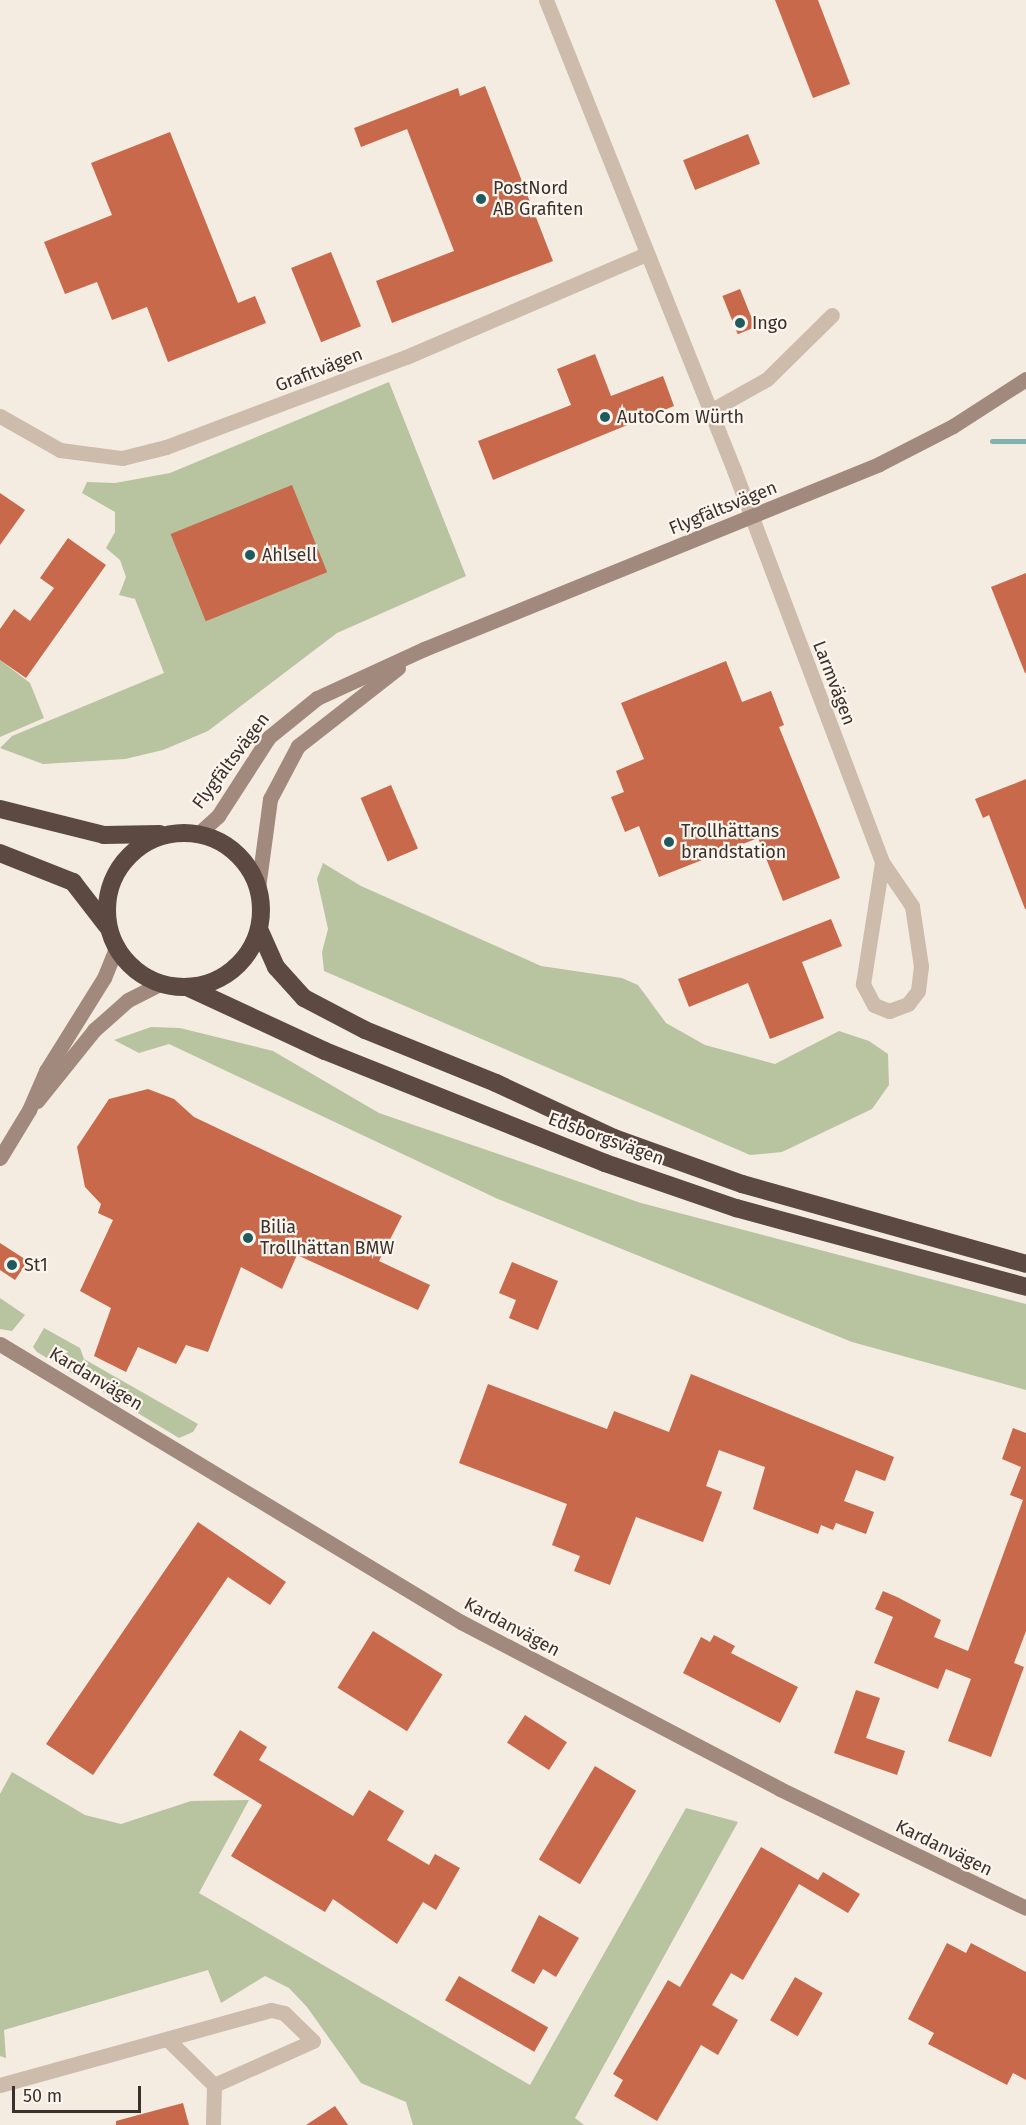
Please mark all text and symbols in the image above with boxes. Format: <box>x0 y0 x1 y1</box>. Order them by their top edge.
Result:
place label: PostNord AB Grafiten <box>493 178 583 220</box>
marker: PostNord AB Grafiten <box>474 192 488 206</box>
place label: Ingo <box>752 312 787 334</box>
marker: Ingo <box>733 316 747 330</box>
street label: Grafitvägen <box>272 343 366 397</box>
place label: AutoCom Würth <box>617 406 744 428</box>
marker: AutoCom Würth <box>598 410 612 424</box>
street label: Flygfältsvägen <box>666 477 780 539</box>
place label: Ahlsell <box>262 544 317 566</box>
marker: Ahlsell <box>243 548 257 562</box>
street label: Larmvägen <box>808 638 860 728</box>
street label: Flygfältsvägen <box>188 709 274 813</box>
place label: Trollhättans brandstation <box>681 821 786 864</box>
marker: Trollhättans brandstation <box>662 835 676 849</box>
street label: Edsborgsvägen <box>545 1108 667 1170</box>
place label: Bilia Trollhättan BMW <box>260 1217 394 1260</box>
marker: Bilia Trollhättan BMW <box>241 1231 255 1245</box>
place label: St1 <box>24 1254 48 1276</box>
marker: St1 <box>5 1258 19 1272</box>
street label: Kardanvägen <box>45 1343 147 1415</box>
street label: Kardanvägen <box>460 1593 564 1661</box>
street label: Kardanvägen <box>892 1815 996 1881</box>
scale bar <box>15 2074 144 2112</box>
text: 50 m <box>23 2085 62 2107</box>

